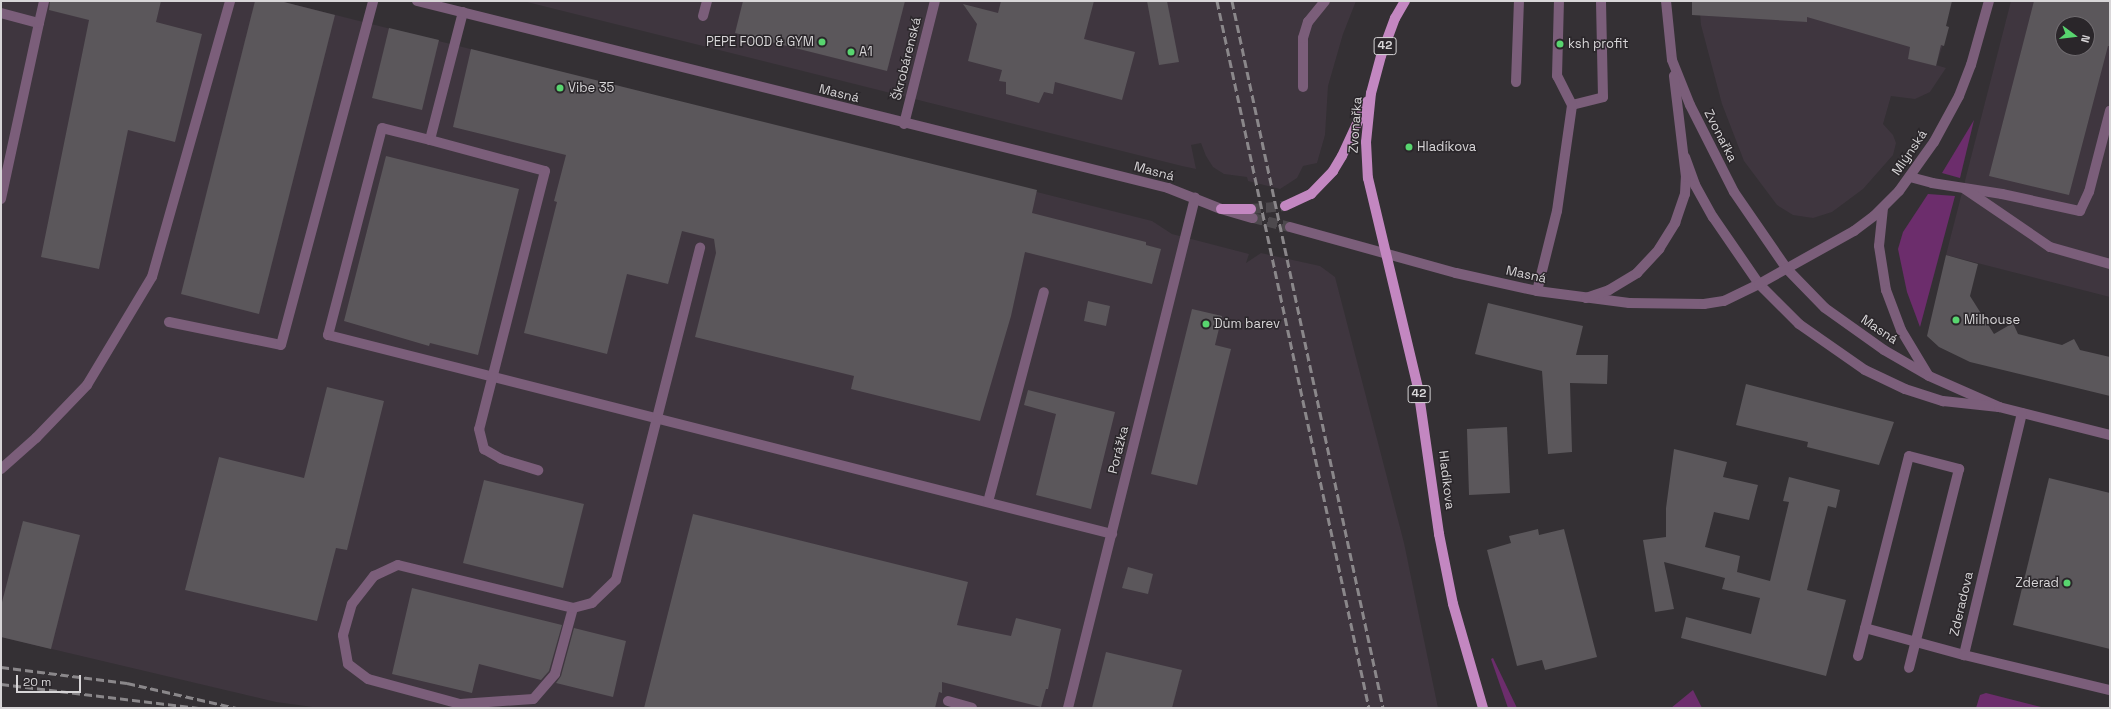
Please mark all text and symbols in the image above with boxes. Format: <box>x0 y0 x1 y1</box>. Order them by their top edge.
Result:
street label: Škrobárenská <box>889 16 925 102</box>
north arrow <box>2055 16 2095 56</box>
text: N <box>2078 33 2093 44</box>
place label: PEPE FOOD & GYM <box>706 34 814 50</box>
road number: 42 <box>1373 36 1397 56</box>
place label: ksh profit <box>1568 36 1628 52</box>
marker: PEPE FOOD & GYM <box>817 37 827 47</box>
marker: ksh profit <box>1555 39 1565 49</box>
place label: A1 <box>859 44 873 60</box>
marker: A1 <box>846 47 856 57</box>
place label: Vibe 35 <box>568 80 614 96</box>
street label: Masná <box>817 81 861 107</box>
marker: Vibe 35 <box>555 83 565 93</box>
street label: Zvonařka <box>1346 96 1366 154</box>
street label: Zvonařka <box>1700 107 1740 165</box>
street label: Mlýnská <box>1889 127 1931 179</box>
place label: Hladíkova <box>1417 139 1476 155</box>
marker: Hladíkova <box>1404 142 1414 152</box>
street label: Masná <box>1132 159 1176 185</box>
street label: Masná <box>1504 263 1548 287</box>
street label: Masná <box>1858 312 1900 348</box>
place label: Milhouse <box>1964 312 2020 328</box>
marker: Milhouse <box>1951 315 1961 325</box>
place label: Dům barev <box>1214 316 1280 332</box>
marker: Dům barev <box>1201 319 1211 329</box>
road number: 42 <box>1407 384 1431 404</box>
street label: Porážka <box>1106 424 1132 476</box>
street label: Hladíkova <box>1435 450 1457 510</box>
street label: Zderadova <box>1947 570 1977 638</box>
place label: Zderad <box>2015 575 2059 591</box>
marker: Zderad <box>2062 578 2072 588</box>
scale bar <box>18 667 83 693</box>
text: 20 m <box>23 674 51 690</box>

